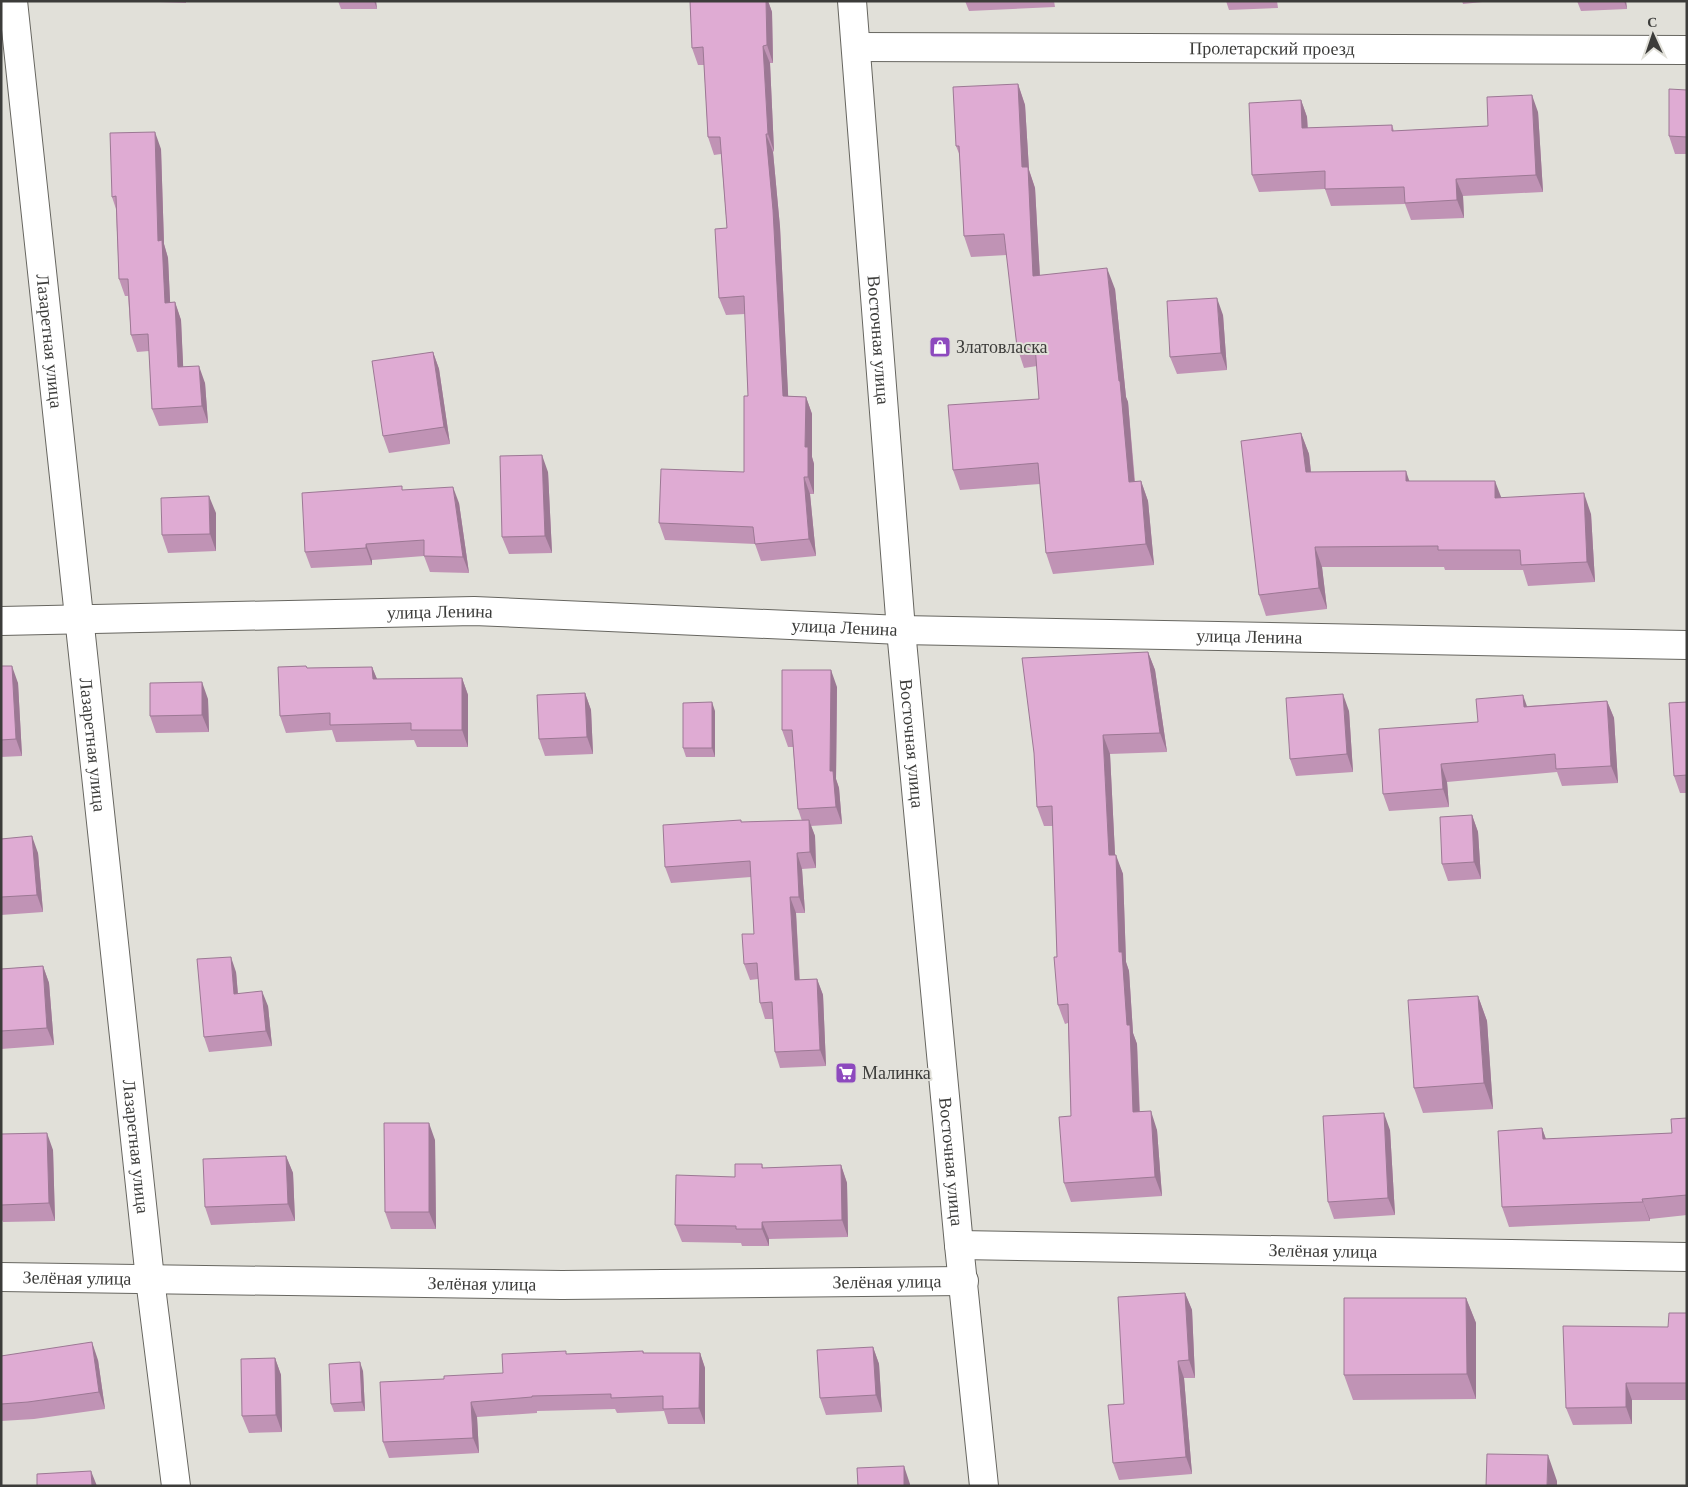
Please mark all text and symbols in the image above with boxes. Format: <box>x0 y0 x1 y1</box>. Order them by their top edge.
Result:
north arrow <box>1628 10 1678 60</box>
text: С <box>1647 15 1658 30</box>
street label: Пролетарский проезд <box>1189 38 1355 59</box>
street label: Лазаретная улица <box>32 273 67 409</box>
street label: Восточная улица <box>863 275 893 405</box>
shop icon: Златовласка <box>928 335 952 359</box>
place label: Златовласка <box>956 337 1048 357</box>
street label: улица Ленина <box>387 601 493 623</box>
street label: улица Ленина <box>791 615 898 640</box>
street label: улица Ленина <box>1196 626 1303 648</box>
street label: Лазаретная улица <box>76 676 110 813</box>
street label: Восточная улица <box>896 678 928 809</box>
supermarket icon: Малинка <box>834 1061 858 1085</box>
place label: Малинка <box>862 1063 931 1083</box>
street label: Лазаретная улица <box>119 1078 153 1215</box>
street label: Восточная улица <box>935 1096 967 1227</box>
street label: Зелёная улица <box>1268 1240 1378 1262</box>
street label: Зелёная улица <box>22 1267 132 1289</box>
street label: Зелёная улица <box>832 1271 941 1292</box>
street label: Зелёная улица <box>427 1273 537 1295</box>

